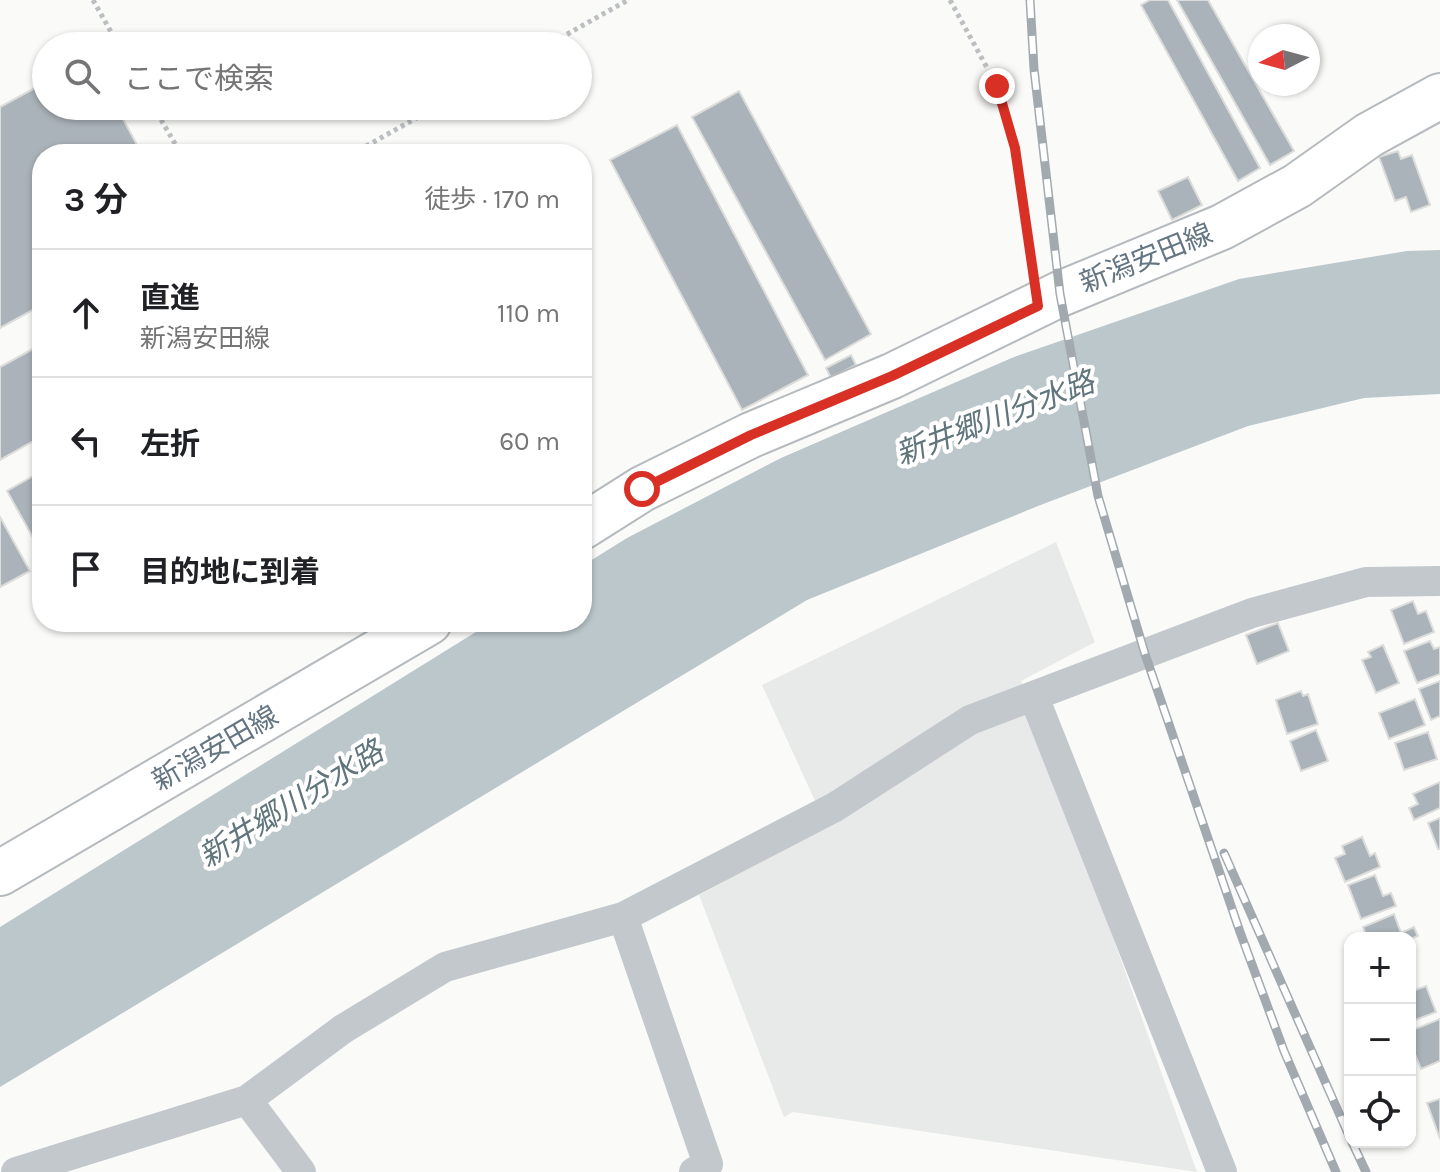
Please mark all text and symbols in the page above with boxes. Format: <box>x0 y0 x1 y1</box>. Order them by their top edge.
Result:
north arrow <box>1248 24 1320 96</box>
search box <box>32 32 592 120</box>
icon: search <box>60 54 104 98</box>
text: ここで検索 <box>124 61 274 97</box>
route end <box>979 68 1015 104</box>
text: 3 分 <box>64 180 128 220</box>
text: 徒歩 · 170 m <box>424 184 560 215</box>
street label: 新潟安田線 <box>1075 216 1217 300</box>
text: 直進 <box>140 280 200 316</box>
icon: ahead <box>64 291 108 335</box>
text: 110 m <box>497 298 560 329</box>
text: 新潟安田線 <box>140 323 270 354</box>
water label: 新井郷川分水路 <box>891 362 1102 472</box>
icon: left <box>64 419 108 463</box>
text: 左折 <box>140 426 200 462</box>
text: 60 m <box>499 426 560 457</box>
route start <box>624 471 660 507</box>
icon: arrive <box>64 547 108 591</box>
text: 目的地に到着 <box>140 554 320 590</box>
street label: 新潟安田線 <box>146 699 284 797</box>
water label: 新井郷川分水路 <box>192 732 392 875</box>
map controls <box>1344 932 1416 1148</box>
button: + <box>1344 932 1416 1004</box>
button: − <box>1344 1004 1416 1076</box>
button: locate <box>1344 1076 1416 1148</box>

